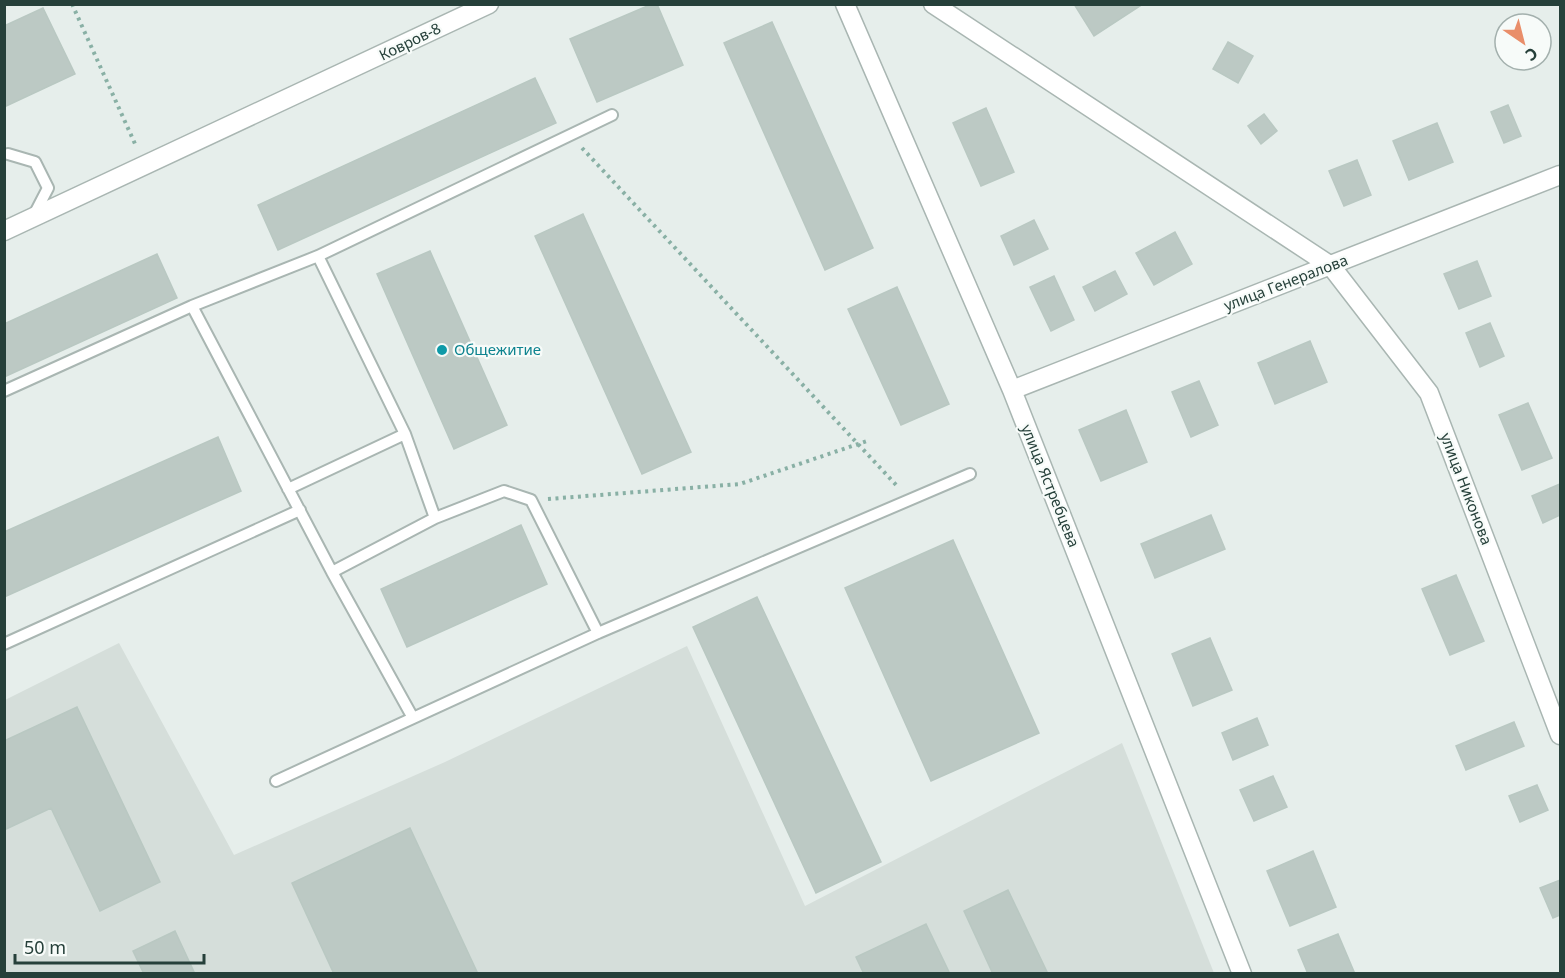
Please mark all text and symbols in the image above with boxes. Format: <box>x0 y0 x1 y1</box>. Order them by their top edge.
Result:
north arrow <box>1493 12 1553 72</box>
street label: Ковров-8 <box>375 18 444 65</box>
text: С <box>1521 42 1542 66</box>
street label: улица Генералова <box>1221 249 1350 315</box>
place label: Общежитие <box>454 339 541 359</box>
marker: Общежитие <box>435 343 449 357</box>
street label: улица Ястребцева <box>1017 421 1085 550</box>
street label: улица Никонова <box>1436 430 1497 547</box>
scale bar <box>15 927 204 965</box>
text: 50 m <box>24 935 66 959</box>

